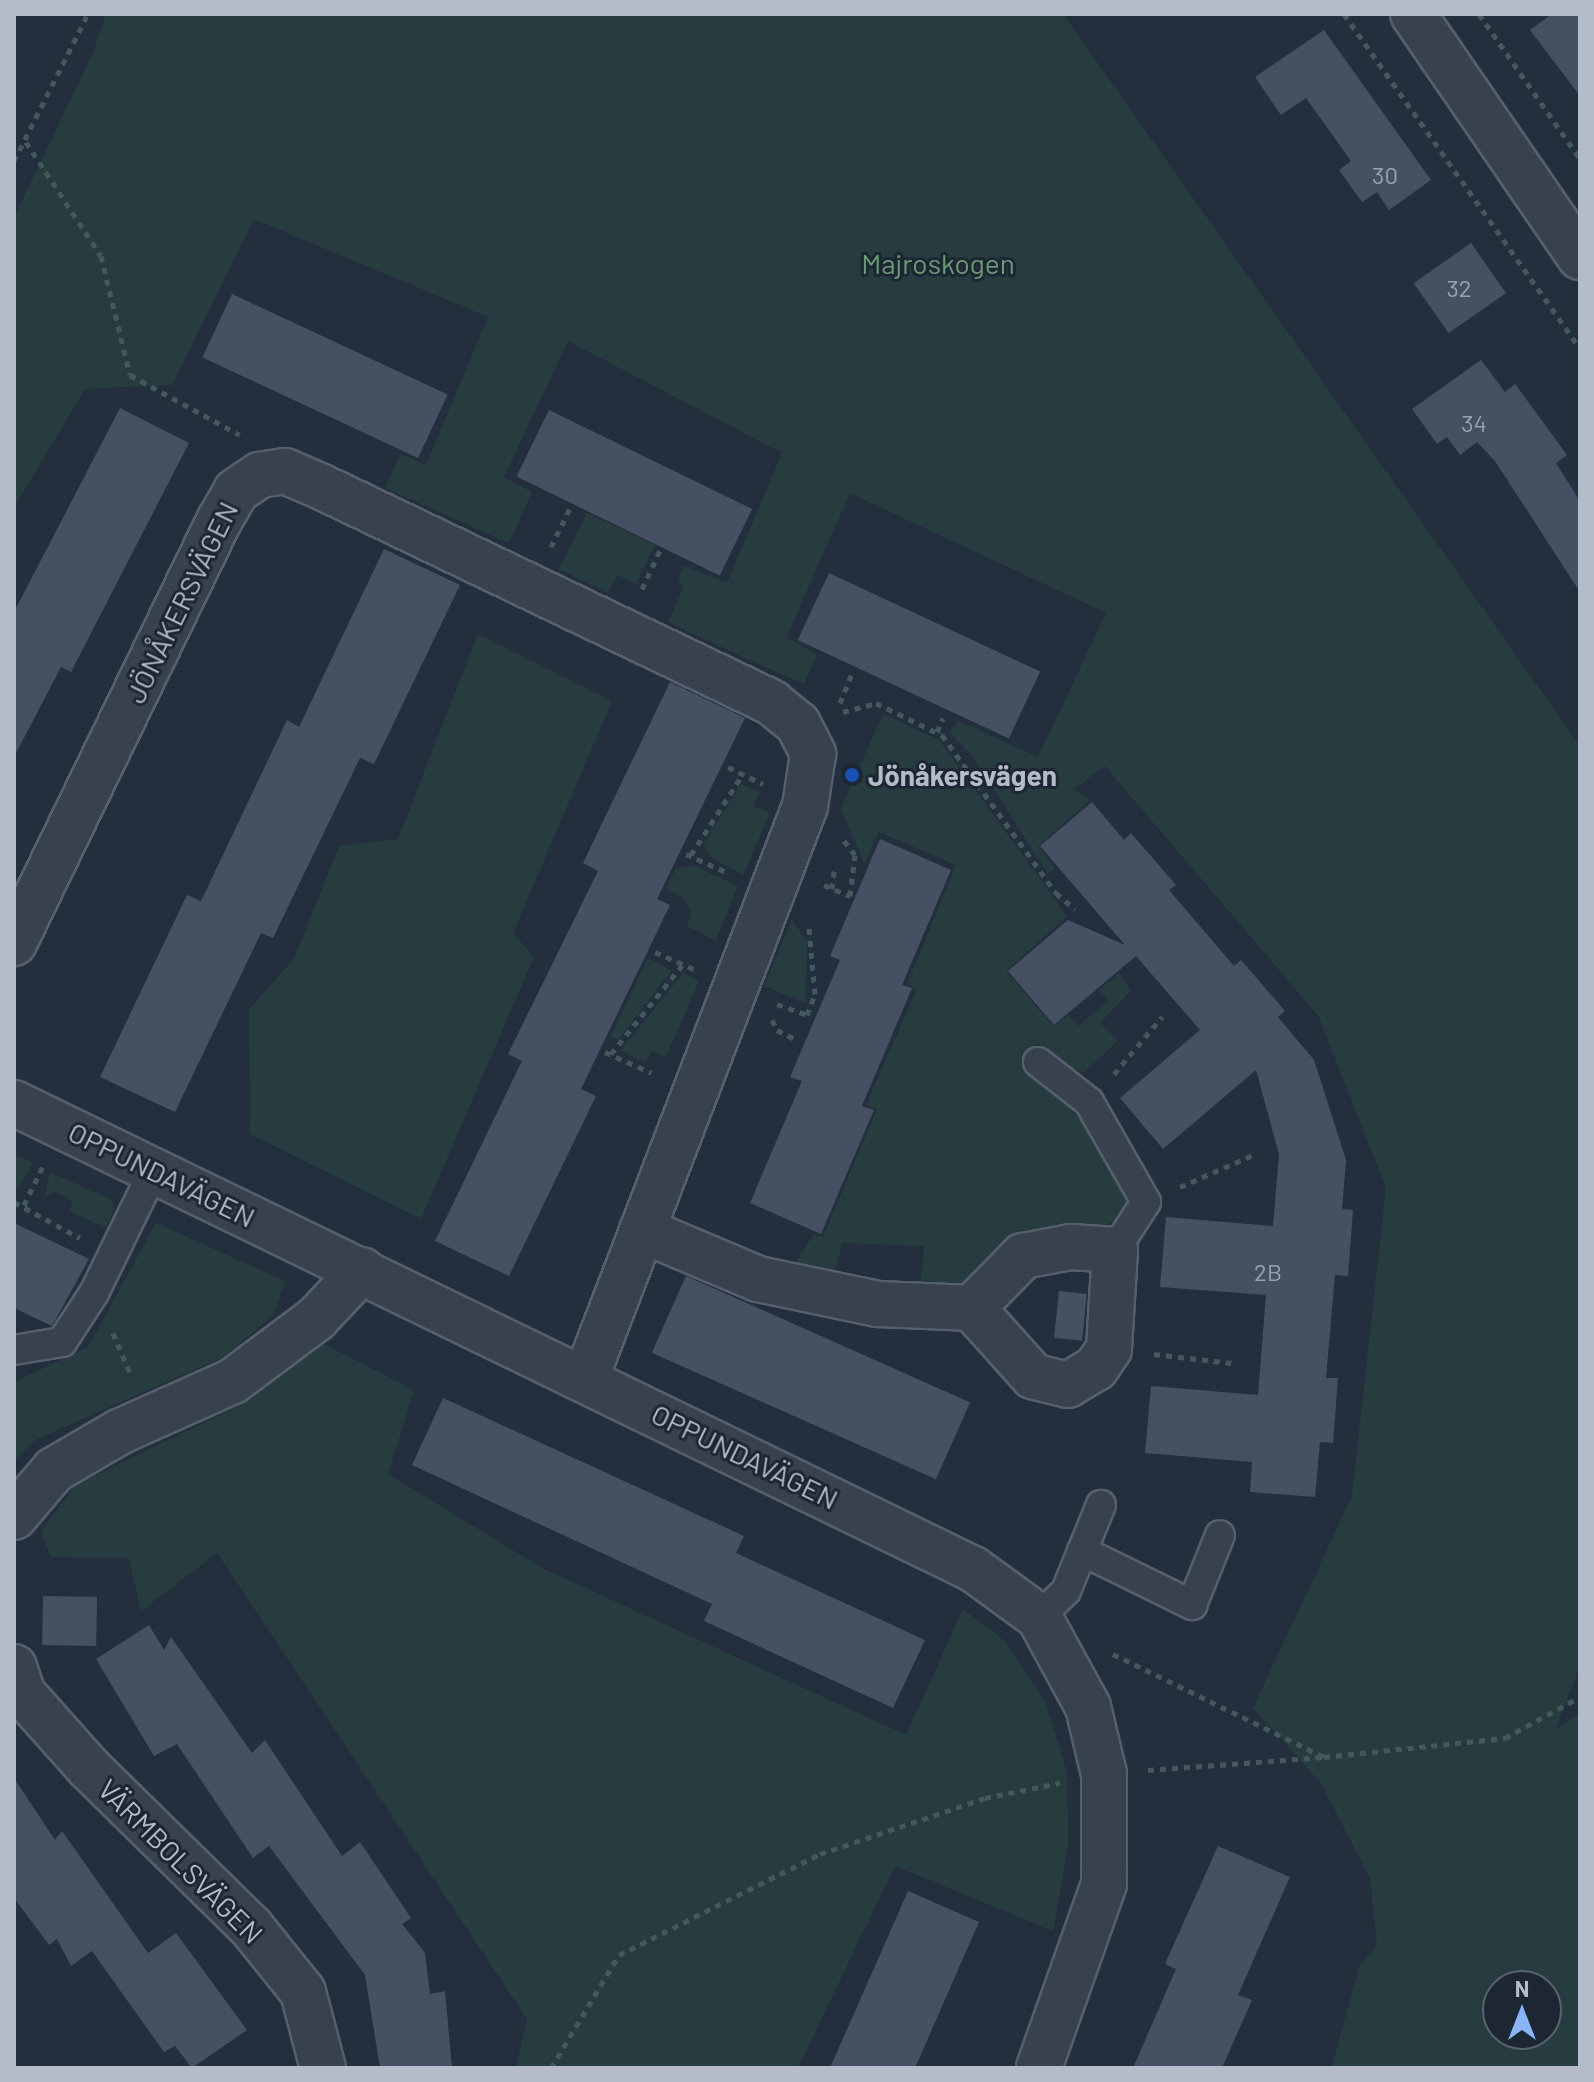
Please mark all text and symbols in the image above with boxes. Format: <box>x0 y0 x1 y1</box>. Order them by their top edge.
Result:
house number: 30 <box>1372 161 1398 189</box>
park label: Majroskogen <box>861 246 1015 280</box>
house number: 32 <box>1446 274 1472 302</box>
house number: 34 <box>1461 409 1487 437</box>
street label: JÖNÅKERSVÄGEN <box>118 496 244 708</box>
place label: Jönåkersvägen <box>868 758 1057 792</box>
marker: Jönåkersvägen <box>843 766 861 784</box>
street label: OPPUNDAVÄGEN <box>63 1114 261 1234</box>
house number: 2B <box>1254 1258 1282 1286</box>
street label: OPPUNDAVÄGEN <box>646 1396 844 1516</box>
street label: VÄRMBOLSVÄGEN <box>92 1772 270 1950</box>
north arrow <box>1482 1970 1562 2050</box>
text: N <box>1515 1975 1529 2001</box>

